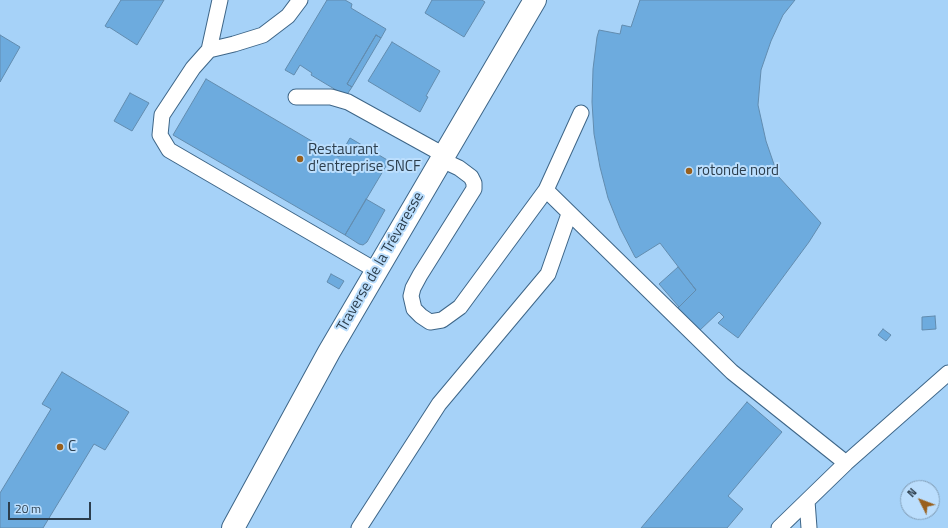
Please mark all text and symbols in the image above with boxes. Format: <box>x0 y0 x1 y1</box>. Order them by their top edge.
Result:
place label: Restaurant d'entreprise SNCF <box>308 141 421 176</box>
marker: Restaurant d'entreprise SNCF <box>295 154 305 164</box>
place label: rotonde nord <box>697 162 779 180</box>
marker: rotonde nord <box>684 166 694 176</box>
street label: Traverse de la Trévaresse <box>334 189 428 335</box>
place label: C <box>68 438 76 456</box>
marker: C <box>55 442 65 452</box>
north arrow <box>900 480 940 520</box>
text: N <box>903 484 920 501</box>
scale bar <box>10 494 93 520</box>
text: 20 m <box>15 499 41 518</box>

